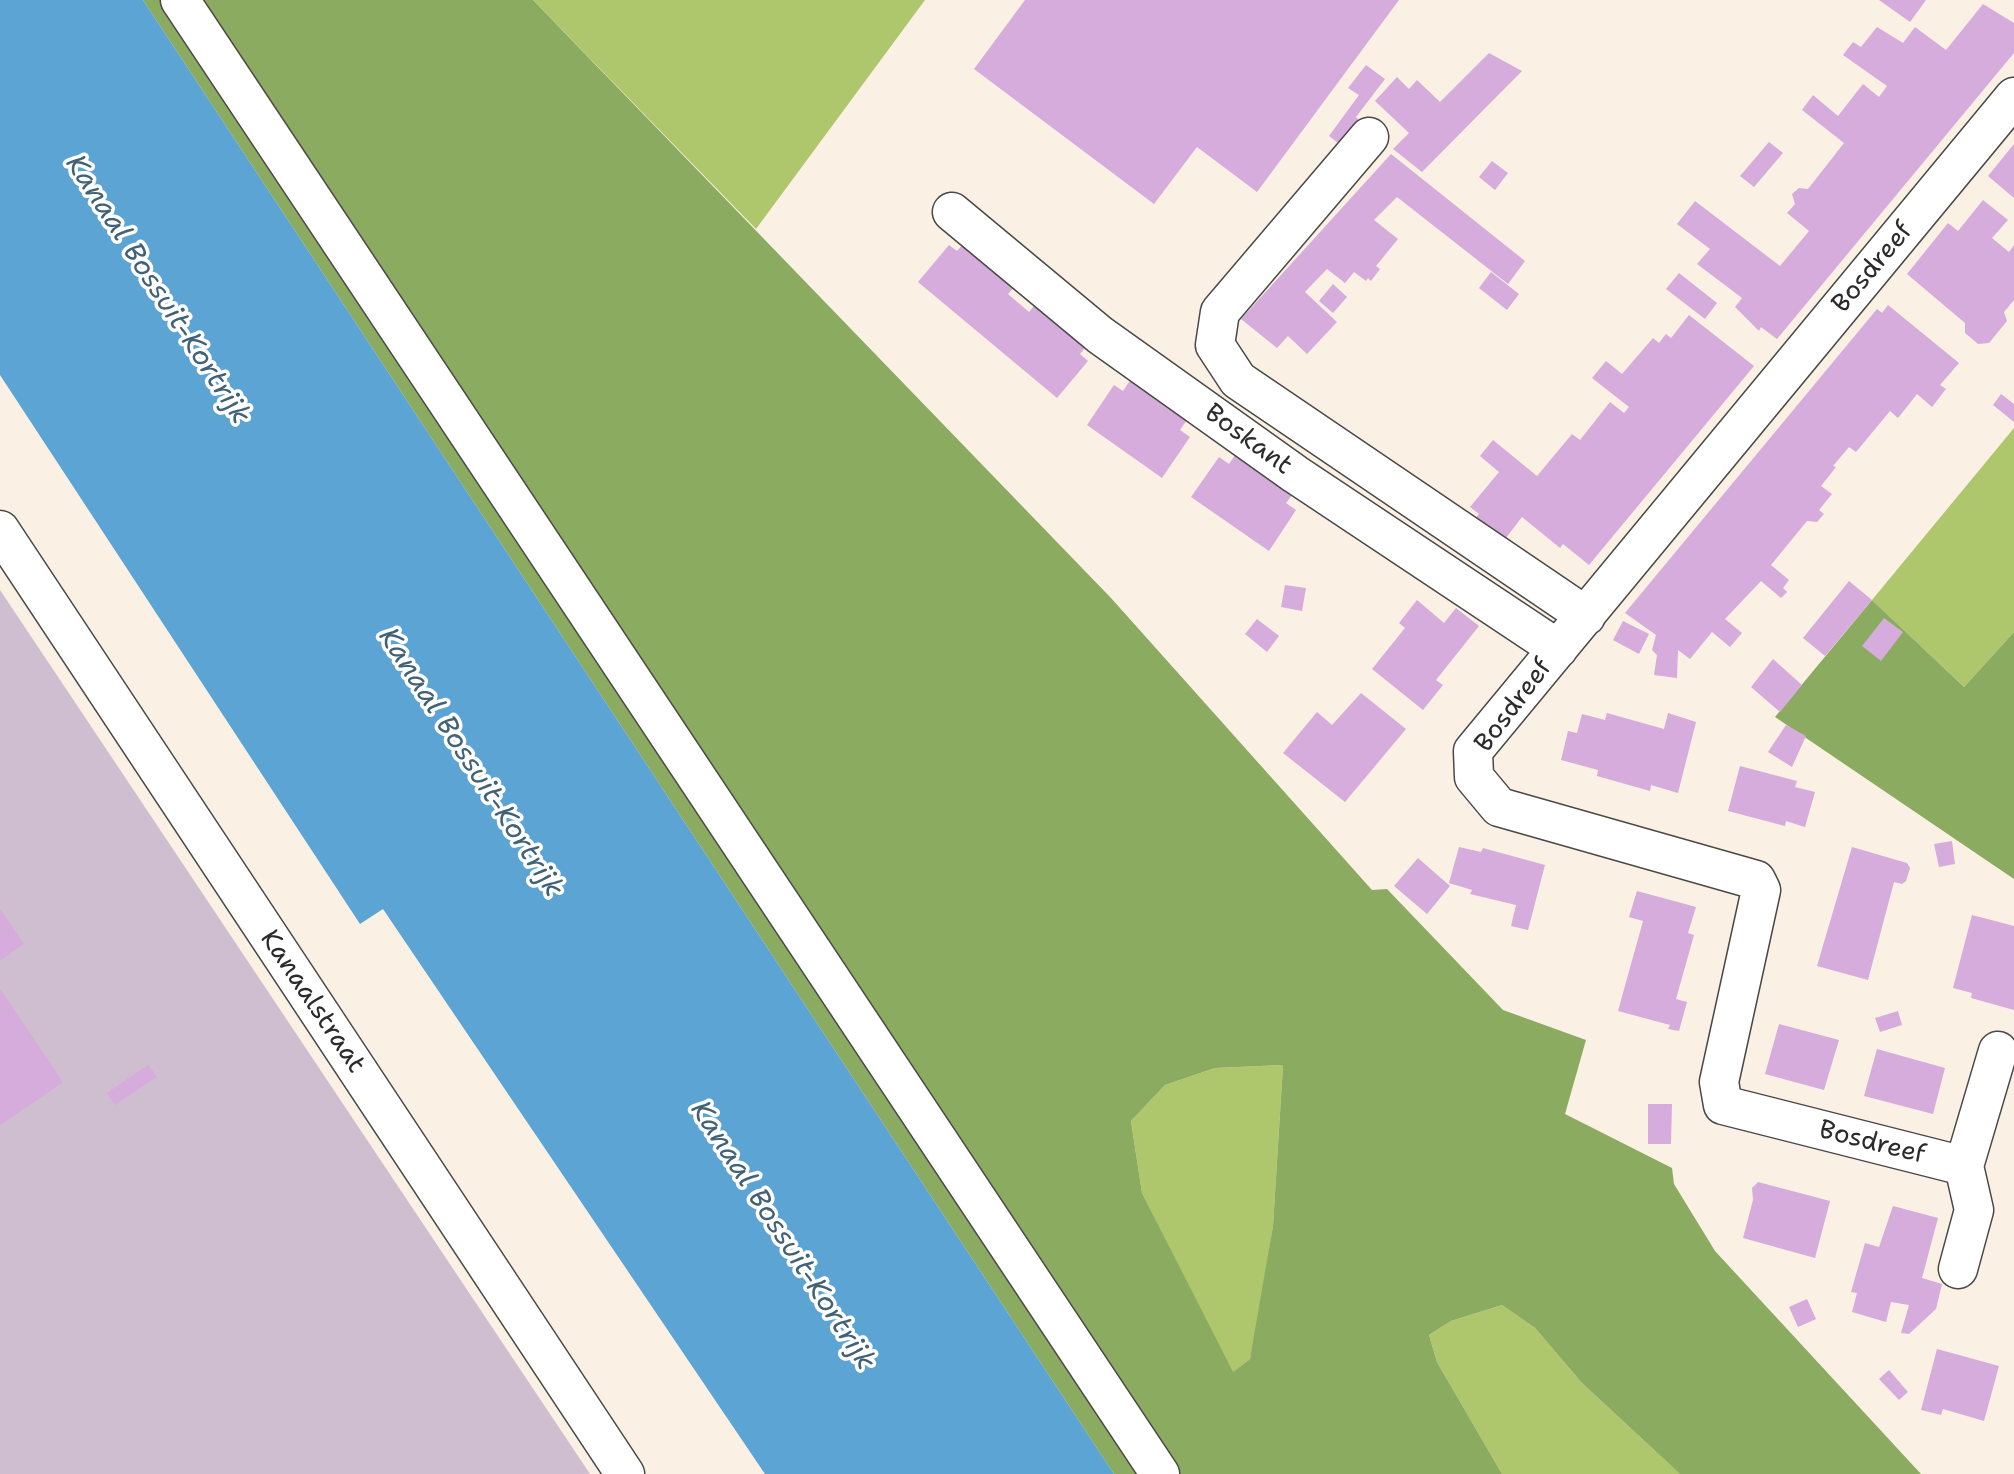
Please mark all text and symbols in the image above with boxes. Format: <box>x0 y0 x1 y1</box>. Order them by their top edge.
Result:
water label: Kanaal Bossuit-Kortrijk <box>57 149 257 431</box>
street label: Bosdreef <box>1826 216 1920 320</box>
street label: Boskant <box>1198 398 1298 482</box>
water label: Kanaal Bossuit-Kortrijk <box>370 622 570 904</box>
street label: Bosdreef <box>1469 653 1559 759</box>
street label: Kanaalstraat <box>253 925 371 1079</box>
water label: Kanaal Bossuit-Kortrijk <box>682 1095 882 1377</box>
street label: Bosdreef <box>1816 1115 1928 1171</box>

